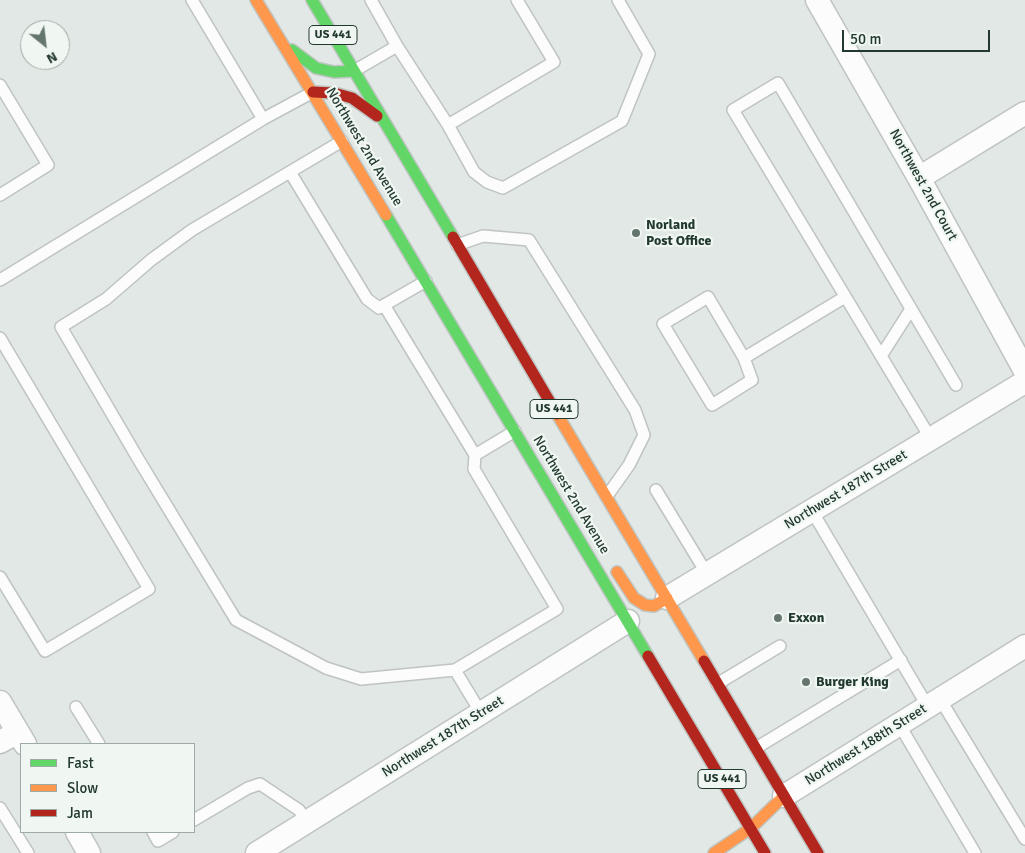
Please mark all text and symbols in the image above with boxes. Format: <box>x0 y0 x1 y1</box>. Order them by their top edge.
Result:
north arrow <box>20 20 70 70</box>
scale bar <box>845 20 992 52</box>
road number: US 441 <box>309 26 357 44</box>
text: 50 m <box>850 30 881 48</box>
text: N <box>44 48 60 67</box>
street label: Northwest 2nd Avenue <box>322 85 406 209</box>
street label: Northwest 2nd Court <box>885 126 961 244</box>
place label: Norland Post Office <box>646 217 711 250</box>
marker: Norland Post Office <box>630 227 642 239</box>
road number: US 441 <box>530 399 578 418</box>
street label: Northwest 2nd Avenue <box>529 433 613 557</box>
street label: Northwest 187th Street <box>782 447 910 533</box>
place label: Exxon <box>788 610 824 626</box>
marker: Exxon <box>772 612 784 624</box>
place label: Burger King <box>816 674 889 690</box>
marker: Burger King <box>800 676 812 688</box>
street label: Northwest 187th Street <box>379 693 507 781</box>
street label: Northwest 188th Street <box>802 701 930 789</box>
legend <box>20 743 195 833</box>
text: Fast <box>67 754 94 772</box>
road number: US 441 <box>698 770 746 789</box>
text: Slow <box>67 779 98 797</box>
text: Jam <box>67 804 93 822</box>

